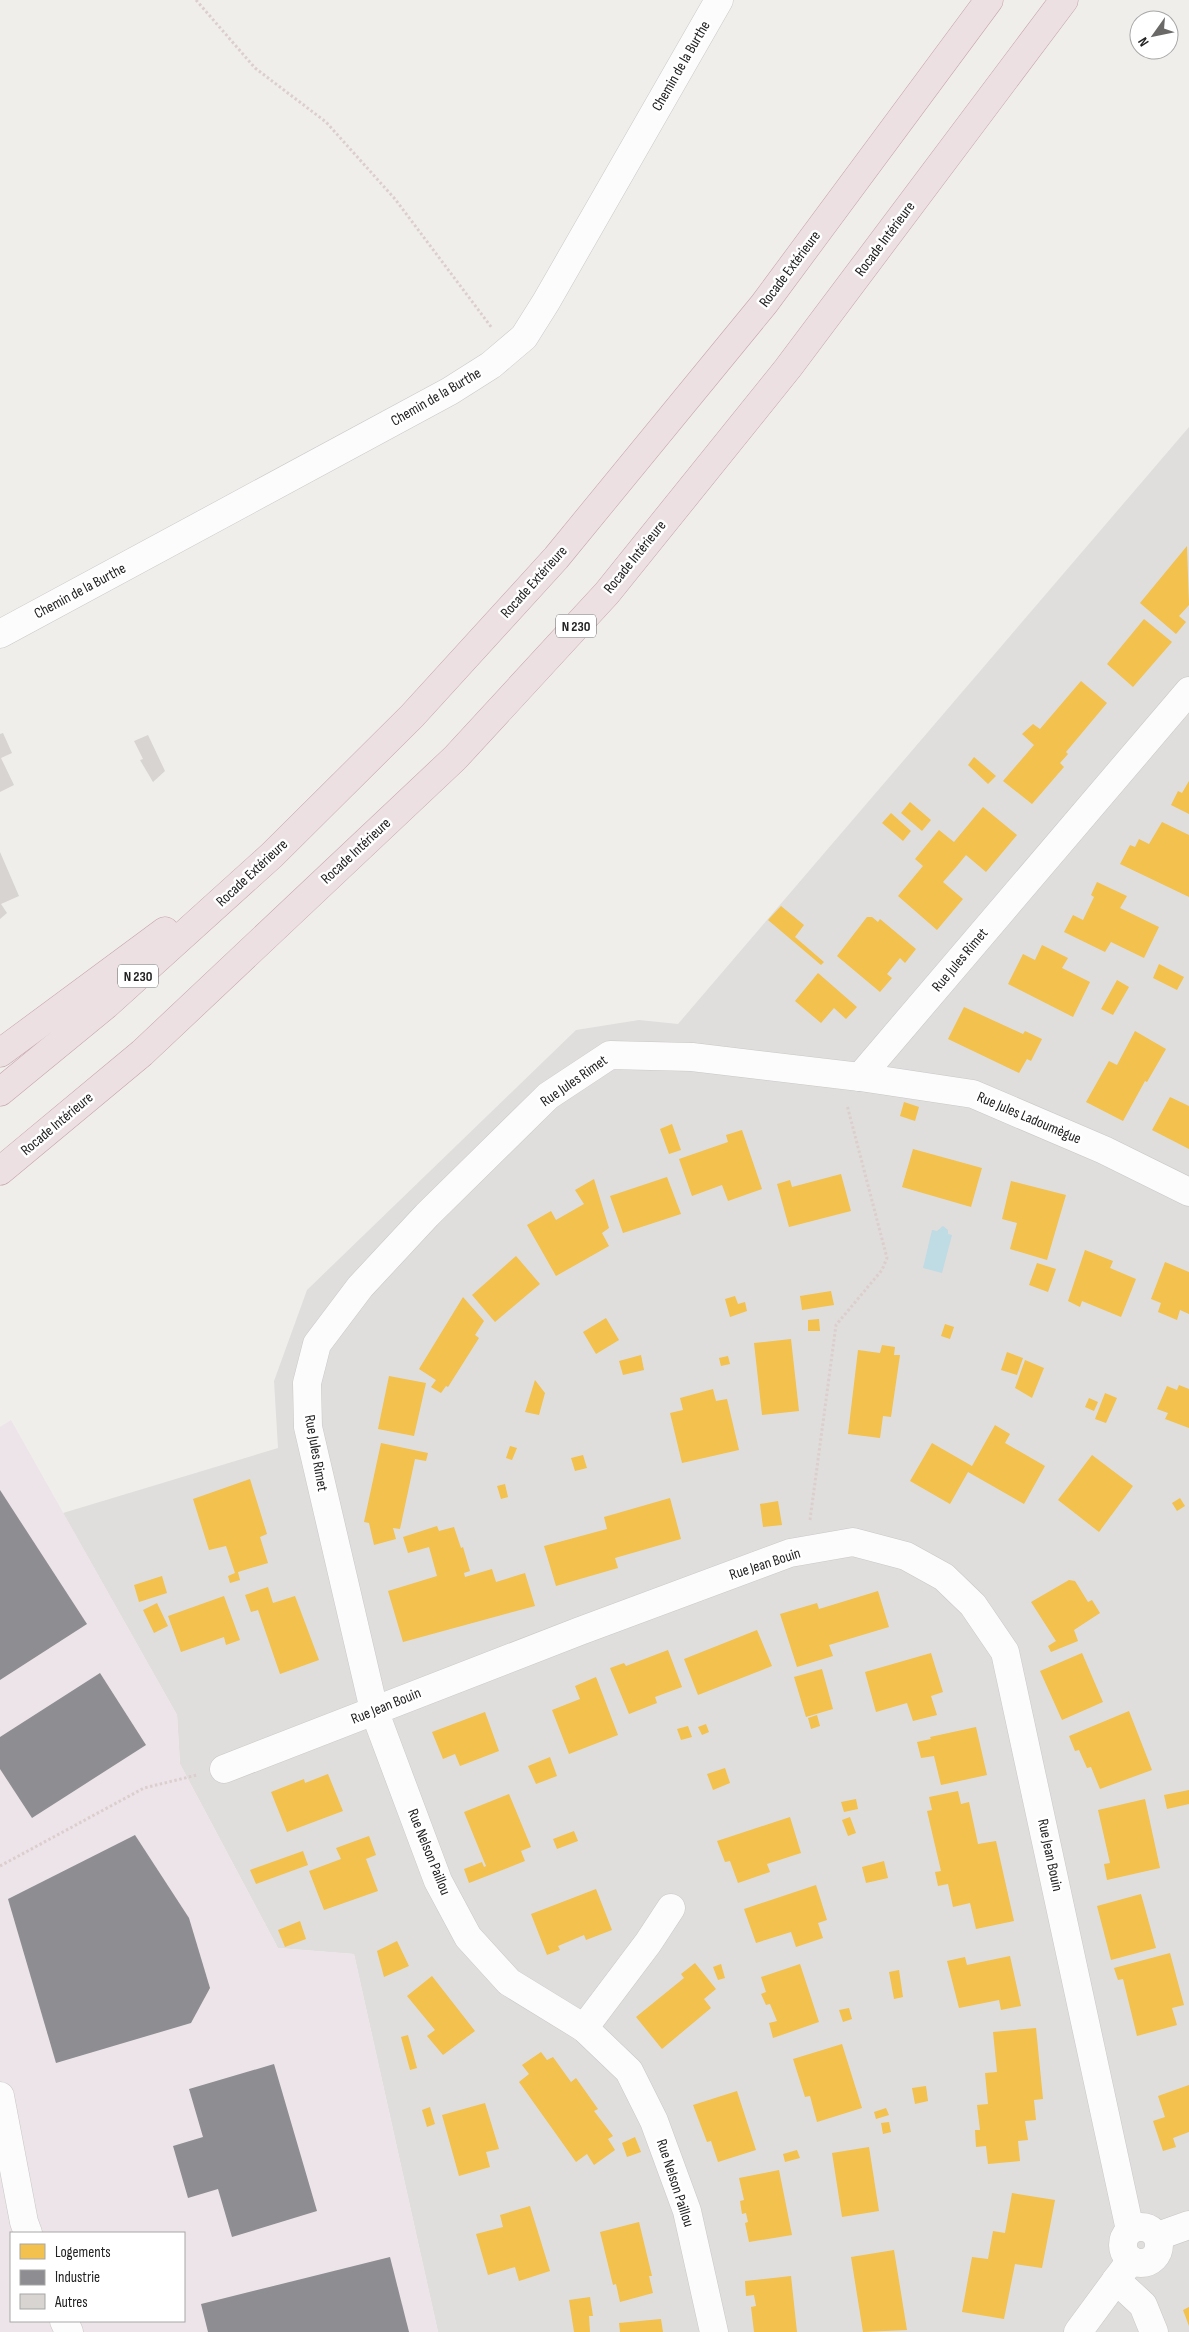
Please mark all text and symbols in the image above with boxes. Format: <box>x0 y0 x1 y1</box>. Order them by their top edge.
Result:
north arrow <box>1129 10 1179 60</box>
street label: Chemin de la Burthe <box>648 18 714 114</box>
text: N <box>1134 34 1153 50</box>
street label: Rocade Intérieure <box>851 198 919 280</box>
street label: Rocade Extérieure <box>755 227 825 311</box>
street label: Chemin de la Burthe <box>388 364 484 430</box>
street label: Rocade Intérieure <box>600 517 670 597</box>
street label: Rocade Extérieure <box>497 542 571 622</box>
street label: Chemin de la Burthe <box>31 559 129 623</box>
road number: N 230 <box>556 614 596 638</box>
street label: Rocade Intérieure <box>317 814 395 888</box>
street label: Rocade Extérieure <box>212 835 292 911</box>
street label: Rue Jules Rimet <box>928 924 992 996</box>
road number: N 230 <box>118 964 158 988</box>
street label: Rue Jules Rimet <box>537 1051 612 1111</box>
street label: Rue Jules Ladoumègue <box>974 1087 1084 1149</box>
street label: Rocade Intérieure <box>17 1088 97 1160</box>
street label: Rue Jules Rimet <box>300 1413 332 1493</box>
street label: Rue Jean Bouin <box>727 1544 803 1584</box>
street label: Rue Jean Bouin <box>348 1683 424 1729</box>
street label: Rue Nelson Paillou <box>403 1806 455 1898</box>
street label: Rue Jean Bouin <box>1033 1817 1067 1893</box>
street label: Rue Nelson Paillou <box>652 2137 698 2229</box>
legend <box>10 2232 185 2322</box>
text: Logements <box>55 2243 111 2262</box>
text: Industrie <box>55 2268 100 2287</box>
text: Autres <box>54 2293 88 2312</box>

